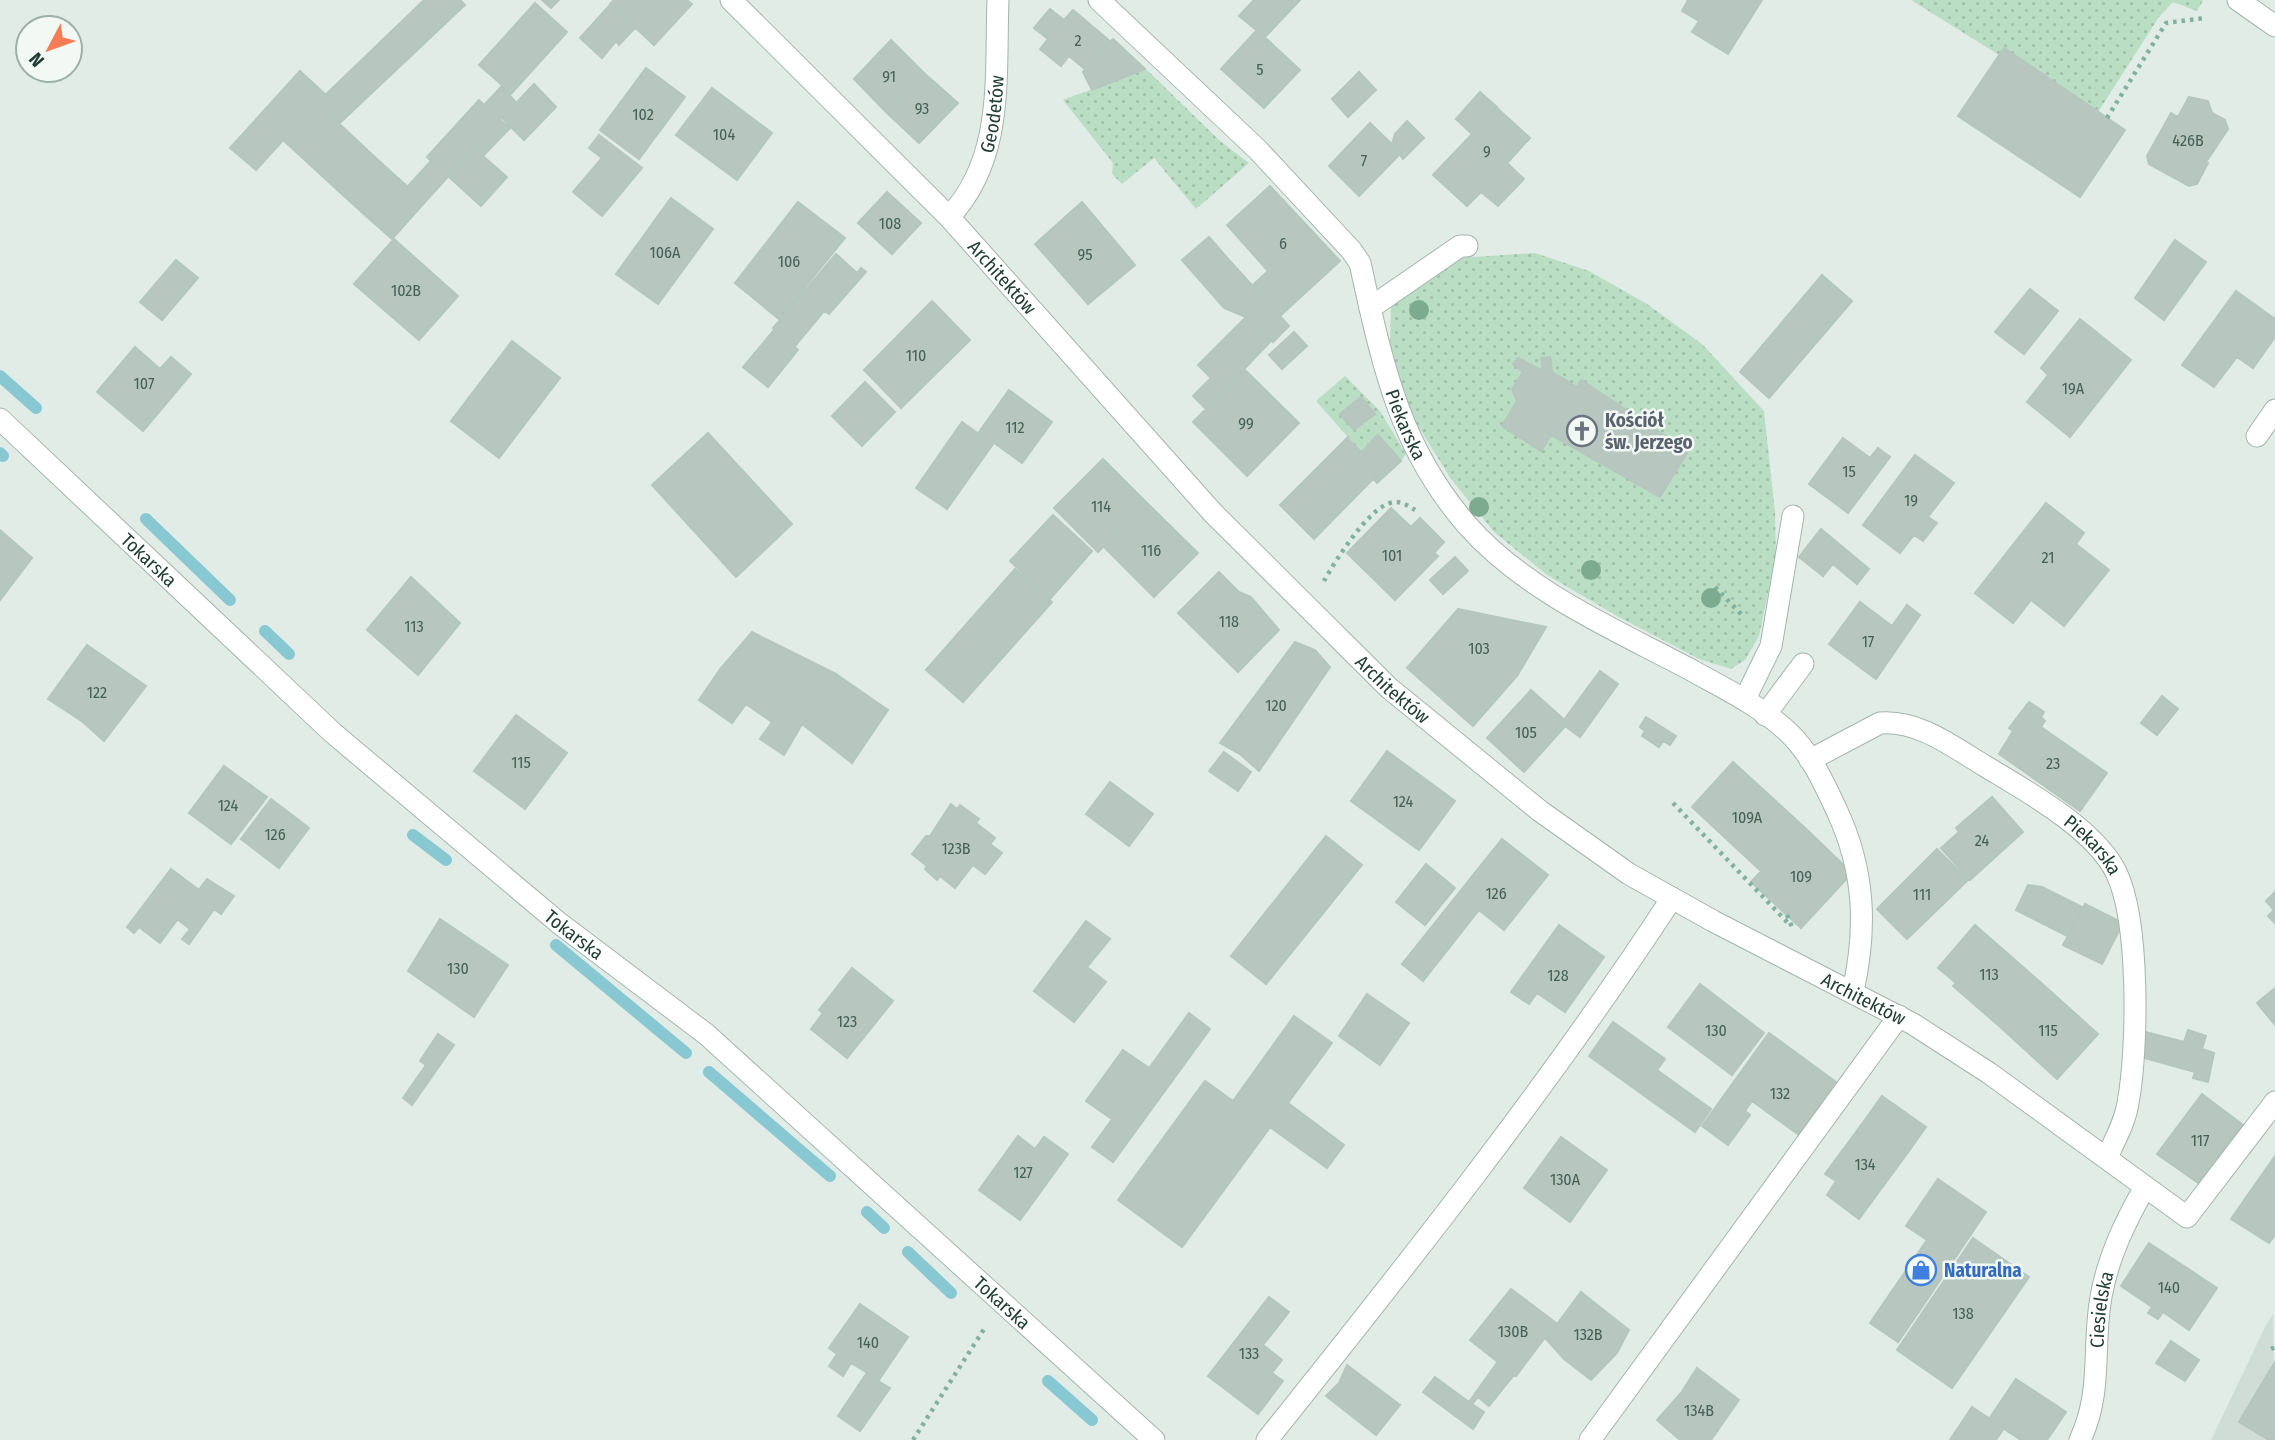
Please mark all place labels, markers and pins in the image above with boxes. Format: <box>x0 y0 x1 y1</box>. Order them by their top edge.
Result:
place label: Kościół św. Jerzego <box>1605 409 1693 454</box>
church icon: Kościół św. Jerzego <box>1565 414 1599 448</box>
shop icon: Naturalna <box>1904 1253 1938 1287</box>
place label: Naturalna <box>1944 1259 2022 1282</box>

